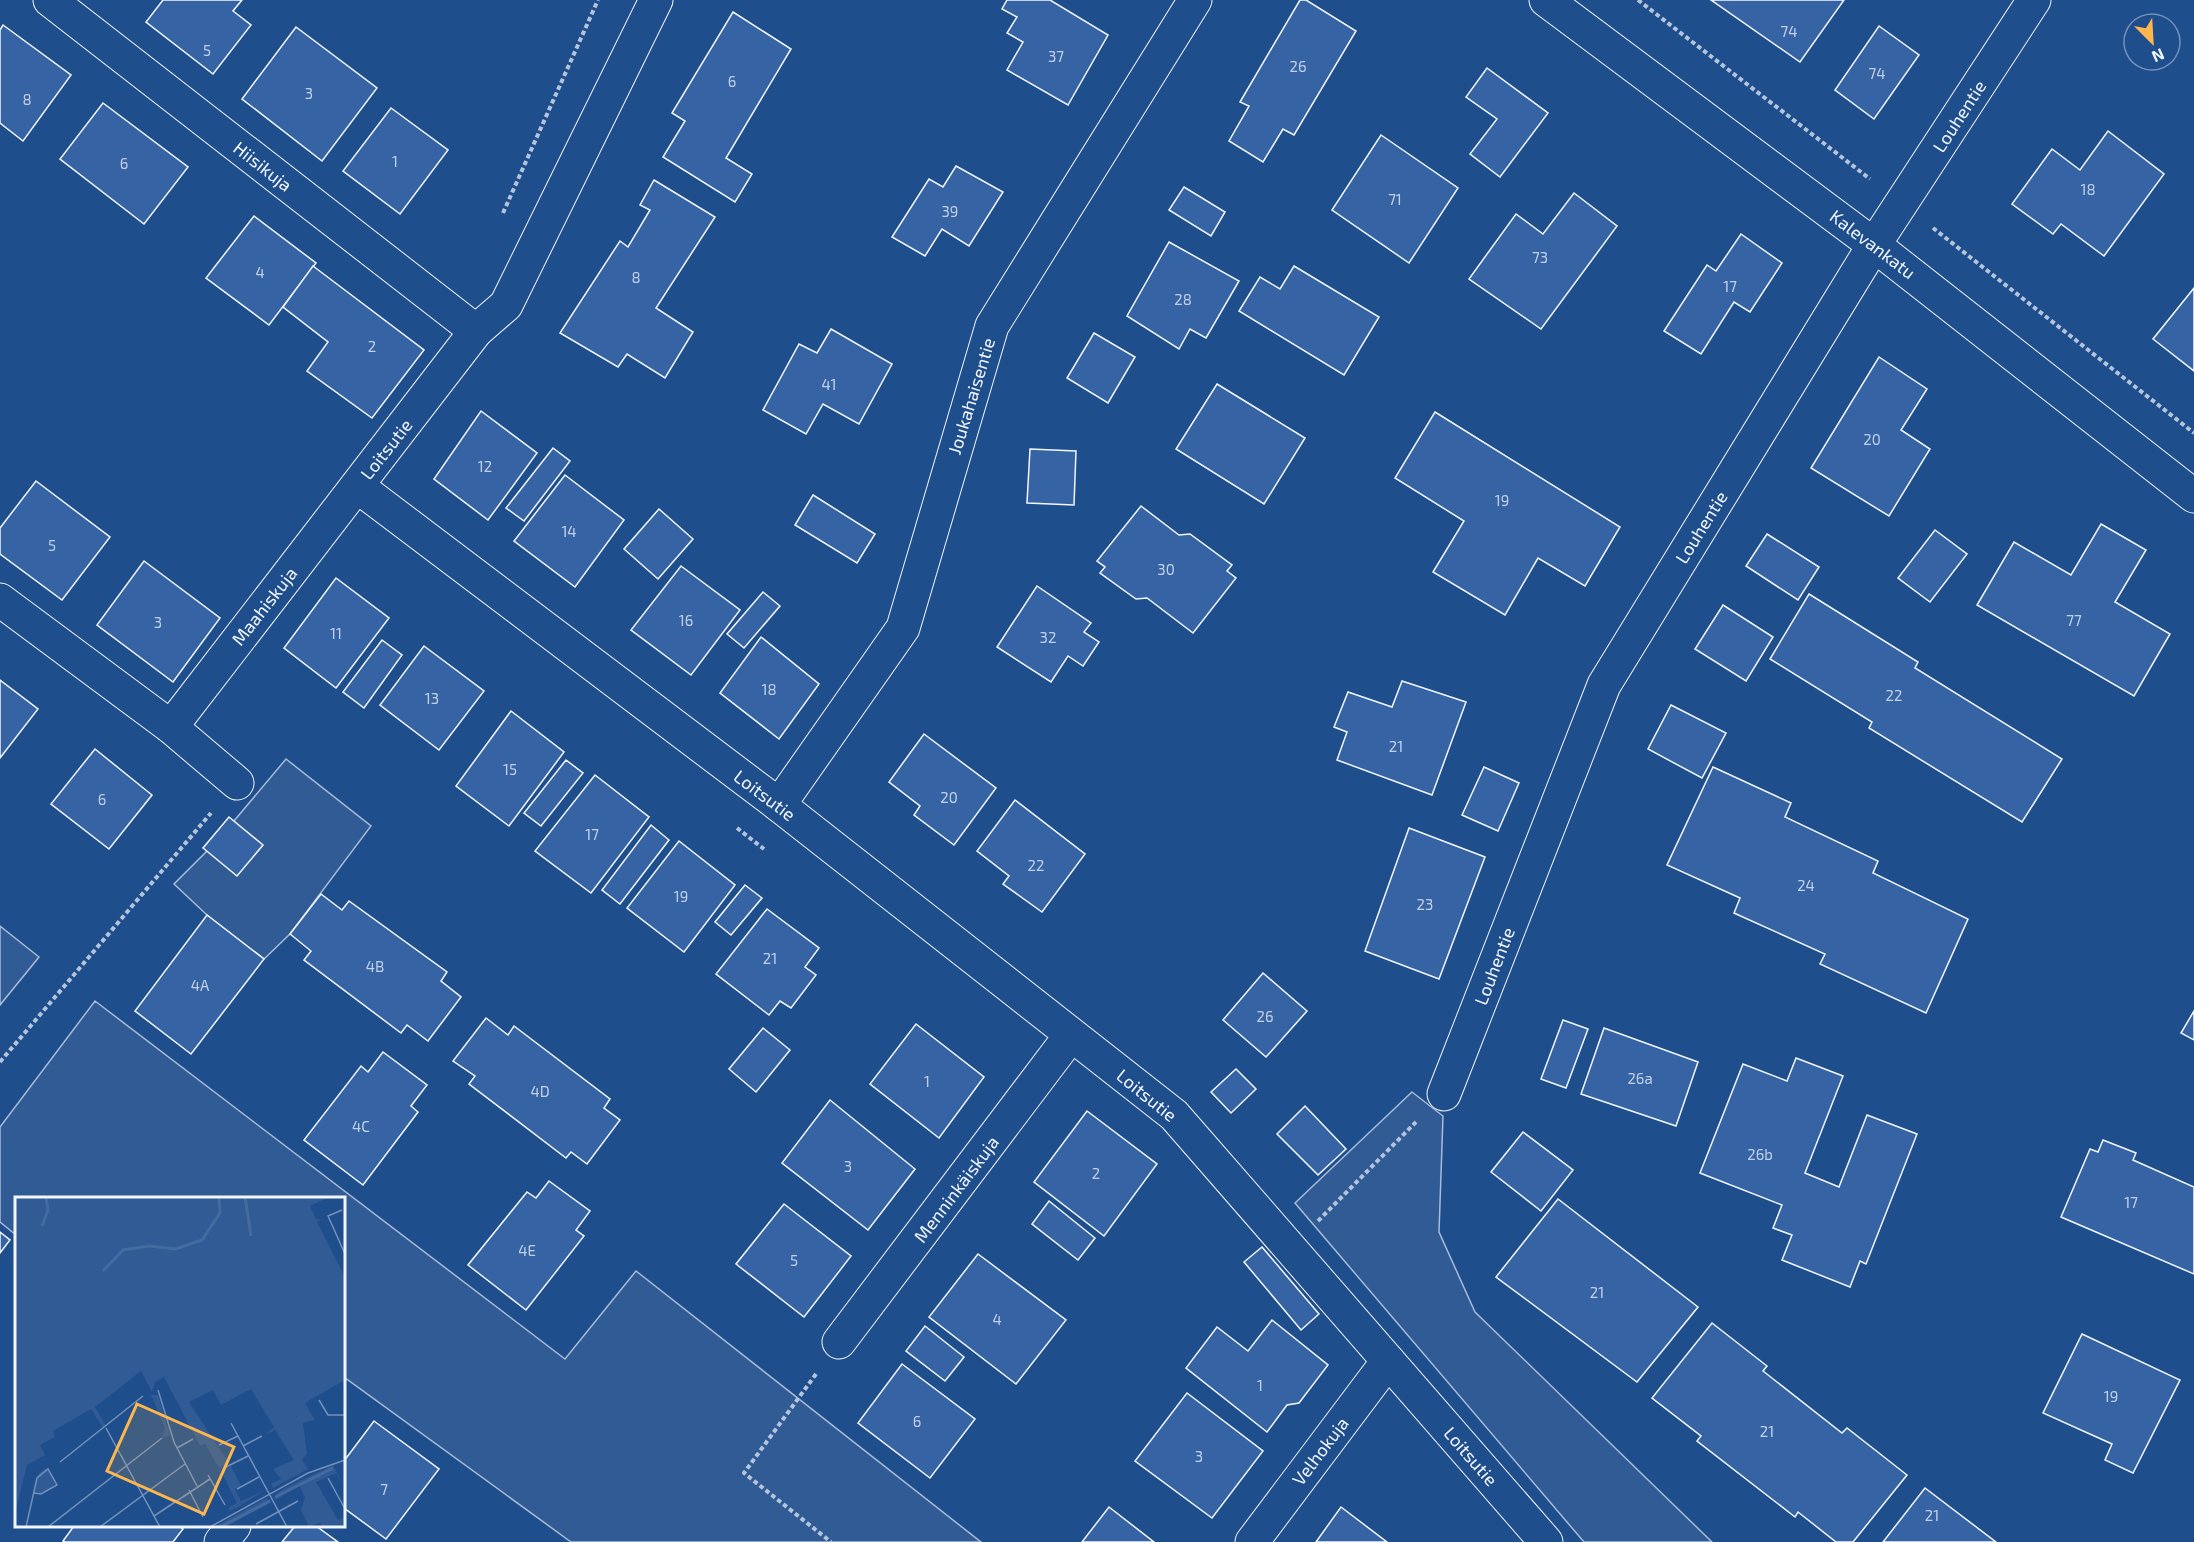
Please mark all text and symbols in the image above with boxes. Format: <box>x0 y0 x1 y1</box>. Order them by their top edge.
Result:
north arrow <box>2122 12 2182 72</box>
house number: 74 <box>1781 22 1797 40</box>
house number: 5 <box>203 41 211 59</box>
text: N <box>2149 45 2167 67</box>
house number: 37 <box>1048 47 1064 65</box>
house number: 26 <box>1289 57 1307 75</box>
house number: 74 <box>1869 64 1885 82</box>
house number: 6 <box>728 72 736 90</box>
street label: Louhentie <box>1928 76 1990 156</box>
house number: 3 <box>305 84 313 102</box>
house number: 8 <box>22 90 32 108</box>
street label: Hiisikuja <box>229 136 297 196</box>
house number: 1 <box>392 152 398 170</box>
house number: 6 <box>120 154 128 172</box>
house number: 18 <box>2080 180 2096 198</box>
house number: 71 <box>1388 190 1402 208</box>
house number: 39 <box>942 202 958 220</box>
street label: Kalevankatu <box>1826 205 1920 283</box>
house number: 73 <box>1532 248 1548 266</box>
house number: 4 <box>255 263 265 281</box>
house number: 8 <box>631 268 641 286</box>
house number: 17 <box>1723 277 1737 295</box>
house number: 28 <box>1174 290 1192 308</box>
street label: Joukahaisentie <box>943 335 999 457</box>
house number: 2 <box>368 337 376 355</box>
house number: 41 <box>821 375 837 393</box>
street label: Loitsutie <box>355 414 417 484</box>
house number: 20 <box>1863 430 1881 448</box>
house number: 12 <box>478 457 492 475</box>
street label: Louhentie <box>1670 487 1732 567</box>
house number: 19 <box>1495 491 1509 509</box>
house number: 14 <box>561 522 577 540</box>
house number: 5 <box>48 536 56 554</box>
house number: 30 <box>1157 560 1175 578</box>
street label: Maahiskuja <box>227 562 301 650</box>
house number: 16 <box>679 611 693 629</box>
house number: 77 <box>2066 611 2082 629</box>
house number: 3 <box>154 613 162 631</box>
house number: 11 <box>330 624 342 642</box>
house number: 32 <box>1040 628 1056 646</box>
house number: 18 <box>761 680 777 698</box>
house number: 22 <box>1886 686 1902 704</box>
house number: 13 <box>425 689 439 707</box>
house number: 21 <box>1389 737 1403 755</box>
house number: 15 <box>503 760 517 778</box>
street label: Loitsutie <box>730 765 800 825</box>
house number: 20 <box>940 788 958 806</box>
house number: 6 <box>98 790 106 808</box>
house number: 17 <box>585 825 599 843</box>
house number: 22 <box>1028 856 1044 874</box>
house number: 24 <box>1797 876 1815 894</box>
house number: 19 <box>674 887 688 905</box>
house number: 23 <box>1417 895 1433 913</box>
street label: Louhentie <box>1469 924 1519 1008</box>
house number: 21 <box>763 949 777 967</box>
house number: 4B <box>366 957 384 975</box>
house number: 4A <box>191 976 210 994</box>
house number: 26 <box>1256 1007 1274 1025</box>
street label: Loitsutie <box>1112 1064 1182 1126</box>
house number: 26a <box>1627 1069 1653 1087</box>
house number: 1 <box>924 1072 930 1090</box>
house number: 4D <box>530 1082 550 1100</box>
house number: 4C <box>352 1117 370 1135</box>
street label: Menninkäiskuja <box>909 1131 1003 1247</box>
house number: 26b <box>1747 1145 1773 1163</box>
house number: 3 <box>844 1157 852 1175</box>
house number: 2 <box>1092 1164 1100 1182</box>
house number: 17 <box>2124 1193 2138 1211</box>
inset map <box>15 1197 345 1527</box>
house number: 4E <box>518 1241 536 1259</box>
house number: 5 <box>790 1251 798 1269</box>
house number: 21 <box>1590 1283 1604 1301</box>
house number: 4 <box>992 1310 1002 1328</box>
house number: 1 <box>1257 1376 1263 1394</box>
house number: 19 <box>2104 1387 2118 1405</box>
house number: 6 <box>913 1412 921 1430</box>
street label: Velhokuja <box>1287 1413 1353 1489</box>
street label: Loitsutie <box>1439 1422 1503 1490</box>
house number: 21 <box>1760 1422 1774 1440</box>
house number: 3 <box>1195 1447 1203 1465</box>
house number: 7 <box>380 1480 388 1498</box>
house number: 21 <box>1925 1506 1939 1524</box>

